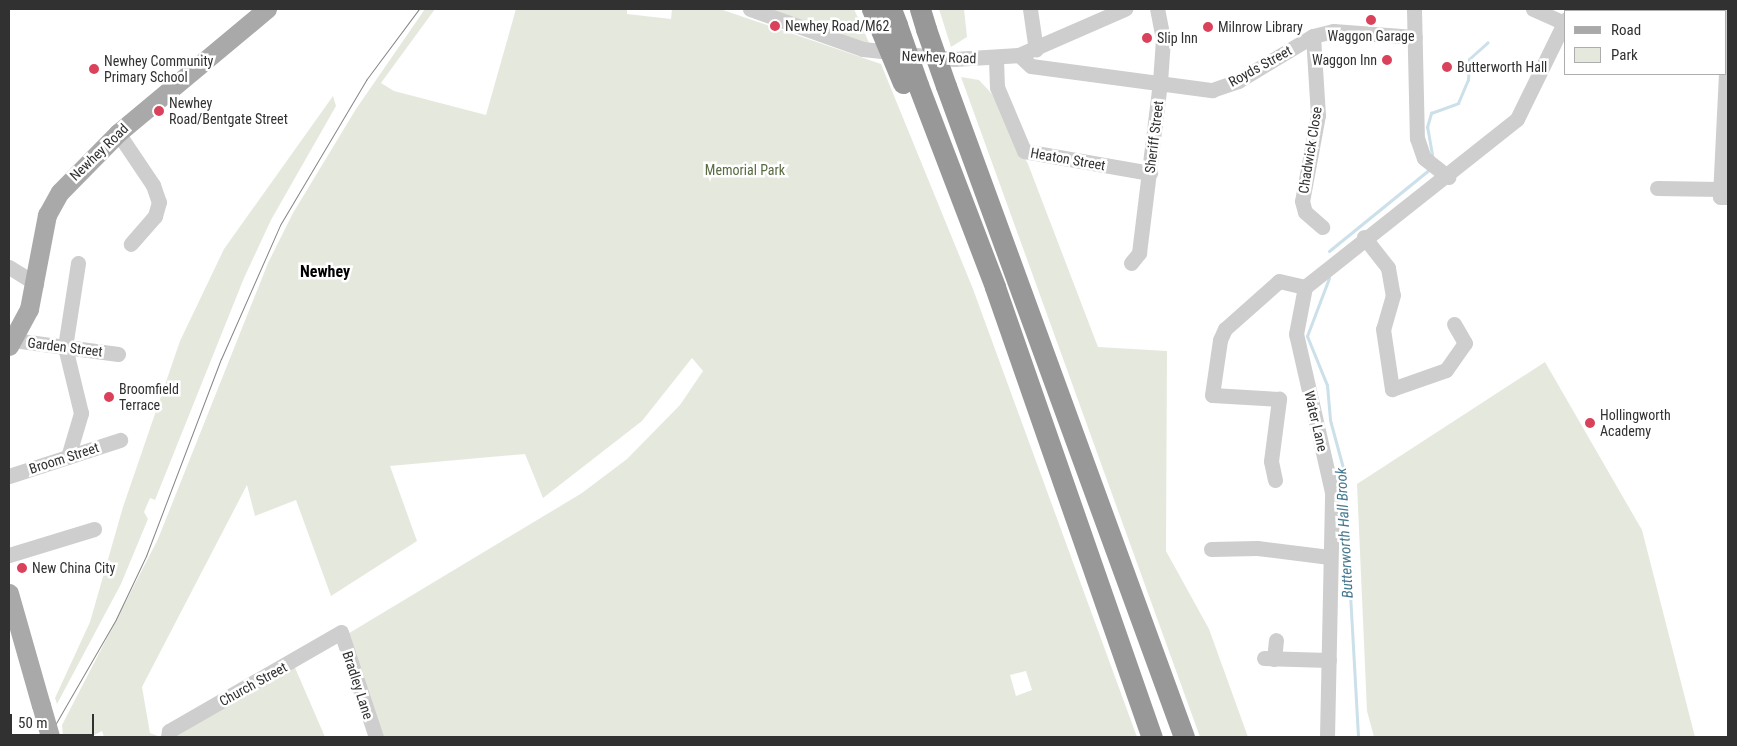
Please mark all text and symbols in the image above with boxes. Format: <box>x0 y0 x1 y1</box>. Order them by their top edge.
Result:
legend <box>1564 10 1727 75</box>
marker: Waggon Garage <box>1365 14 1377 26</box>
place label: Newhey Road/M62 <box>785 18 889 34</box>
place label: Milnrow Library <box>1218 19 1303 35</box>
marker: Newhey Road/M62 <box>769 20 781 32</box>
marker: Milnrow Library <box>1202 21 1214 33</box>
text: Road <box>1611 21 1641 39</box>
place label: Waggon Garage <box>1327 28 1415 44</box>
place label: Slip Inn <box>1157 30 1198 46</box>
marker: Slip Inn <box>1141 32 1153 44</box>
street label: Royds Street <box>1226 42 1294 90</box>
text: Park <box>1611 46 1638 64</box>
street label: Newhey Road <box>901 47 977 67</box>
place label: Waggon Inn <box>1312 52 1377 68</box>
place label: Newhey Community Primary School <box>104 53 213 85</box>
marker: Waggon Inn <box>1381 54 1393 66</box>
place label: Butterworth Hall <box>1457 59 1547 75</box>
marker: Butterworth Hall <box>1441 61 1453 73</box>
marker: Newhey Community Primary School <box>88 63 100 75</box>
place label: Newhey Road/Bentgate Street <box>169 95 288 128</box>
street label: Sheriff Street <box>1141 100 1167 174</box>
marker: Newhey Road/Bentgate Street <box>153 105 165 117</box>
street label: Chadwick Close <box>1295 105 1325 195</box>
street label: Newhey Road <box>66 120 132 184</box>
street label: Heaton Street <box>1029 144 1107 174</box>
park label: Memorial Park <box>705 162 785 178</box>
district label: Newhey <box>300 262 350 282</box>
street label: Garden Street <box>27 334 103 360</box>
place label: Broomfield Terrace <box>119 381 179 414</box>
street label: Water Lane <box>1301 389 1331 453</box>
marker: Broomfield Terrace <box>103 391 115 403</box>
place label: Hollingworth Academy <box>1600 407 1671 440</box>
marker: Hollingworth Academy <box>1584 417 1596 429</box>
street label: Broom Street <box>27 439 101 477</box>
water label: Butterworth Hall Brook <box>1333 467 1357 599</box>
place label: New China City <box>32 560 115 576</box>
marker: New China City <box>16 562 28 574</box>
street label: Bradley Lane <box>339 649 377 721</box>
street label: Church Street <box>216 659 290 709</box>
scale bar <box>12 704 96 736</box>
text: 50 m <box>18 714 48 732</box>

